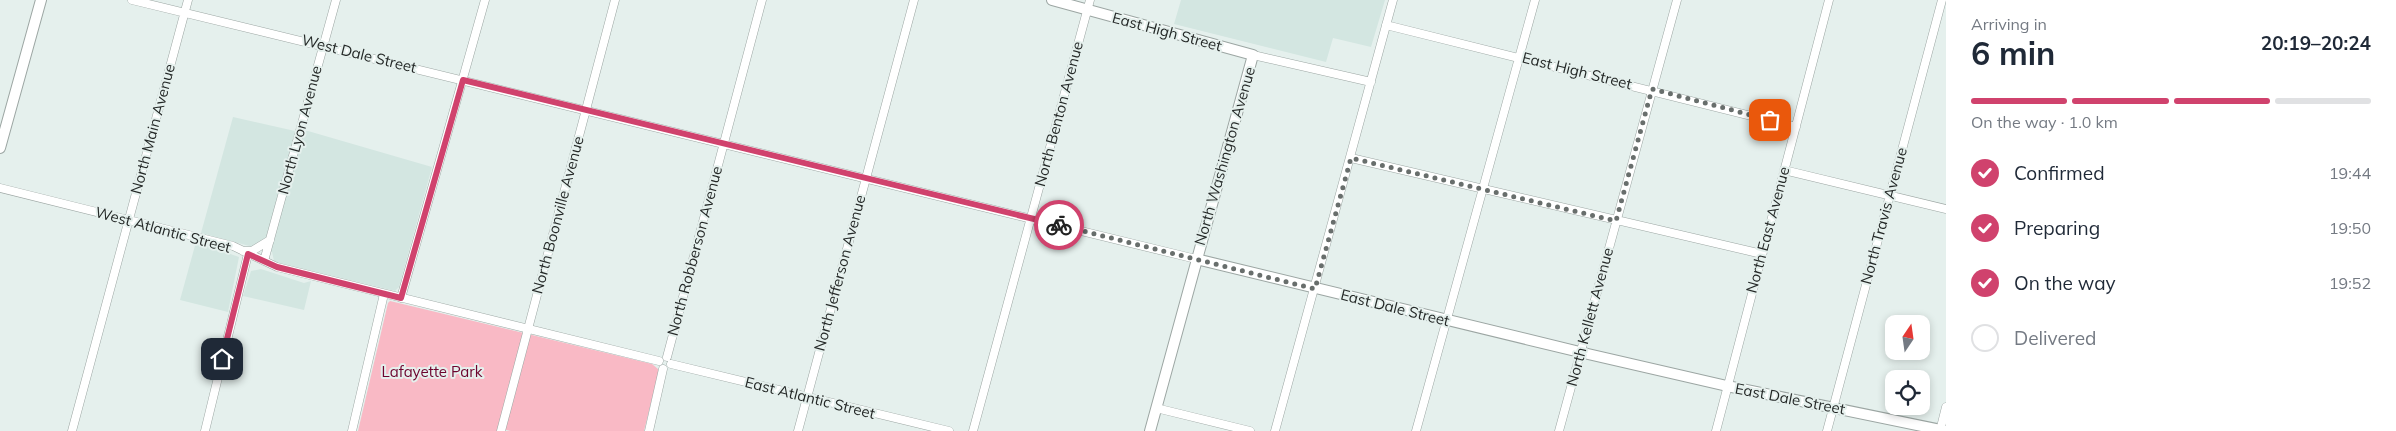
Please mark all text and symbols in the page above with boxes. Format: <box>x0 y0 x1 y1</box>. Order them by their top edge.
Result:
street label: East High Street <box>1110 8 1224 55</box>
text: Arriving in <box>1971 14 2047 34</box>
street label: West Dale Street <box>300 30 419 77</box>
text: 20:19–20:24 <box>2261 31 2371 55</box>
text: 6 min <box>1971 33 2055 73</box>
street label: North Benton Avenue <box>1030 39 1087 188</box>
street label: East High Street <box>1520 48 1634 93</box>
street label: North Main Avenue <box>126 62 179 196</box>
street label: North Lyon Avenue <box>273 63 326 196</box>
street label: North Washington Avenue <box>1190 64 1259 247</box>
pin <box>1749 99 1791 141</box>
icon: bag <box>1756 106 1784 134</box>
text: On the way · 1.0 km <box>1971 112 2118 132</box>
street label: North Boonville Avenue <box>527 134 588 296</box>
street label: North Travis Avenue <box>1856 145 1911 286</box>
icon: check <box>1971 159 1999 187</box>
text: Confirmed <box>2014 161 2105 185</box>
text: 19:44 <box>2329 163 2371 183</box>
street label: North Robberson Avenue <box>663 164 726 338</box>
street label: North East Avenue <box>1742 165 1794 295</box>
street label: North Jefferson Avenue <box>810 193 870 353</box>
courier <box>1034 200 1084 250</box>
street label: West Atlantic Street <box>93 202 233 257</box>
icon: bike <box>1045 211 1073 239</box>
icon: check <box>1971 214 1999 242</box>
text: Preparing <box>2014 216 2100 240</box>
text: 19:50 <box>2329 218 2371 238</box>
street label: North Kellett Avenue <box>1562 245 1617 388</box>
icon: check <box>1971 269 1999 297</box>
text: On the way <box>2014 271 2116 295</box>
text: 19:52 <box>2329 273 2371 293</box>
street label: East Dale Street <box>1339 285 1452 330</box>
north arrow <box>1885 315 1930 360</box>
map controls <box>1885 315 1930 415</box>
text: Delivered <box>2014 326 2096 350</box>
pin <box>201 338 243 380</box>
icon: home <box>208 345 236 373</box>
park label: Lafayette Park <box>382 362 483 381</box>
button: locate <box>1885 370 1930 415</box>
street label: East Atlantic Street <box>743 372 877 423</box>
street label: East Dale Street <box>1734 379 1847 418</box>

